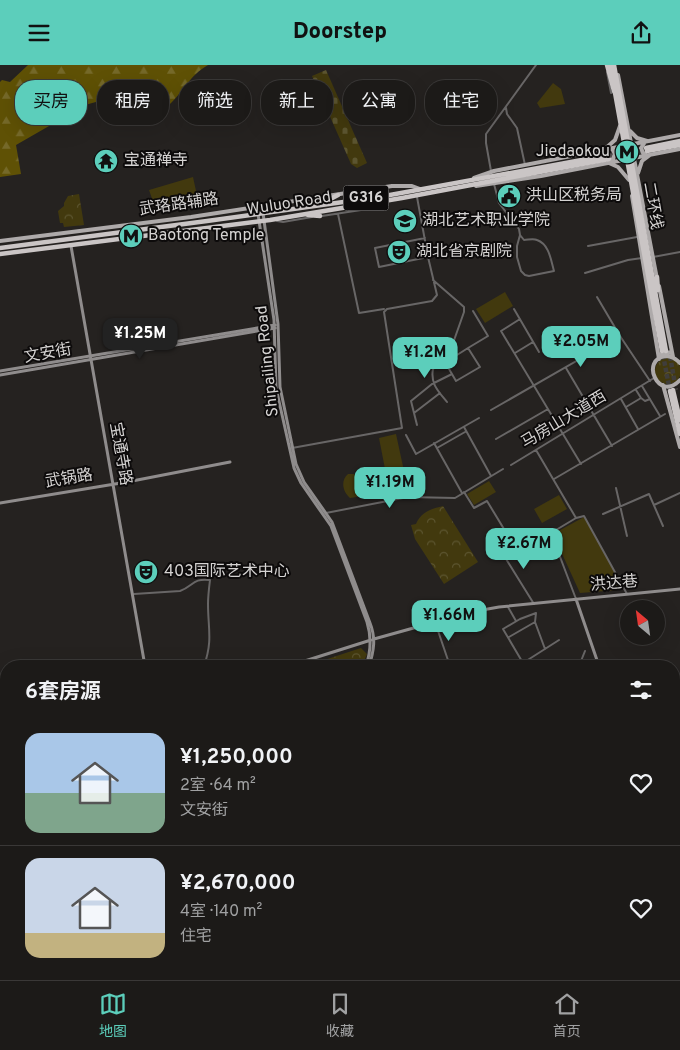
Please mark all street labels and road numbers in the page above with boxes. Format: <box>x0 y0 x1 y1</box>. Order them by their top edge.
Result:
street label: 二环线 <box>638 181 666 231</box>
road number: G316 <box>344 185 388 211</box>
street label: Wuluo Road <box>245 187 333 221</box>
street label: 武珞路辅路 <box>138 190 220 220</box>
street label: Shipailing Road <box>252 304 284 418</box>
street label: 文安街 <box>23 340 73 368</box>
street label: 马房山大道西 <box>518 387 610 453</box>
street label: 宝通寺路 <box>105 421 135 487</box>
street label: 武锅路 <box>44 465 94 493</box>
street label: 洪达巷 <box>589 572 639 596</box>

